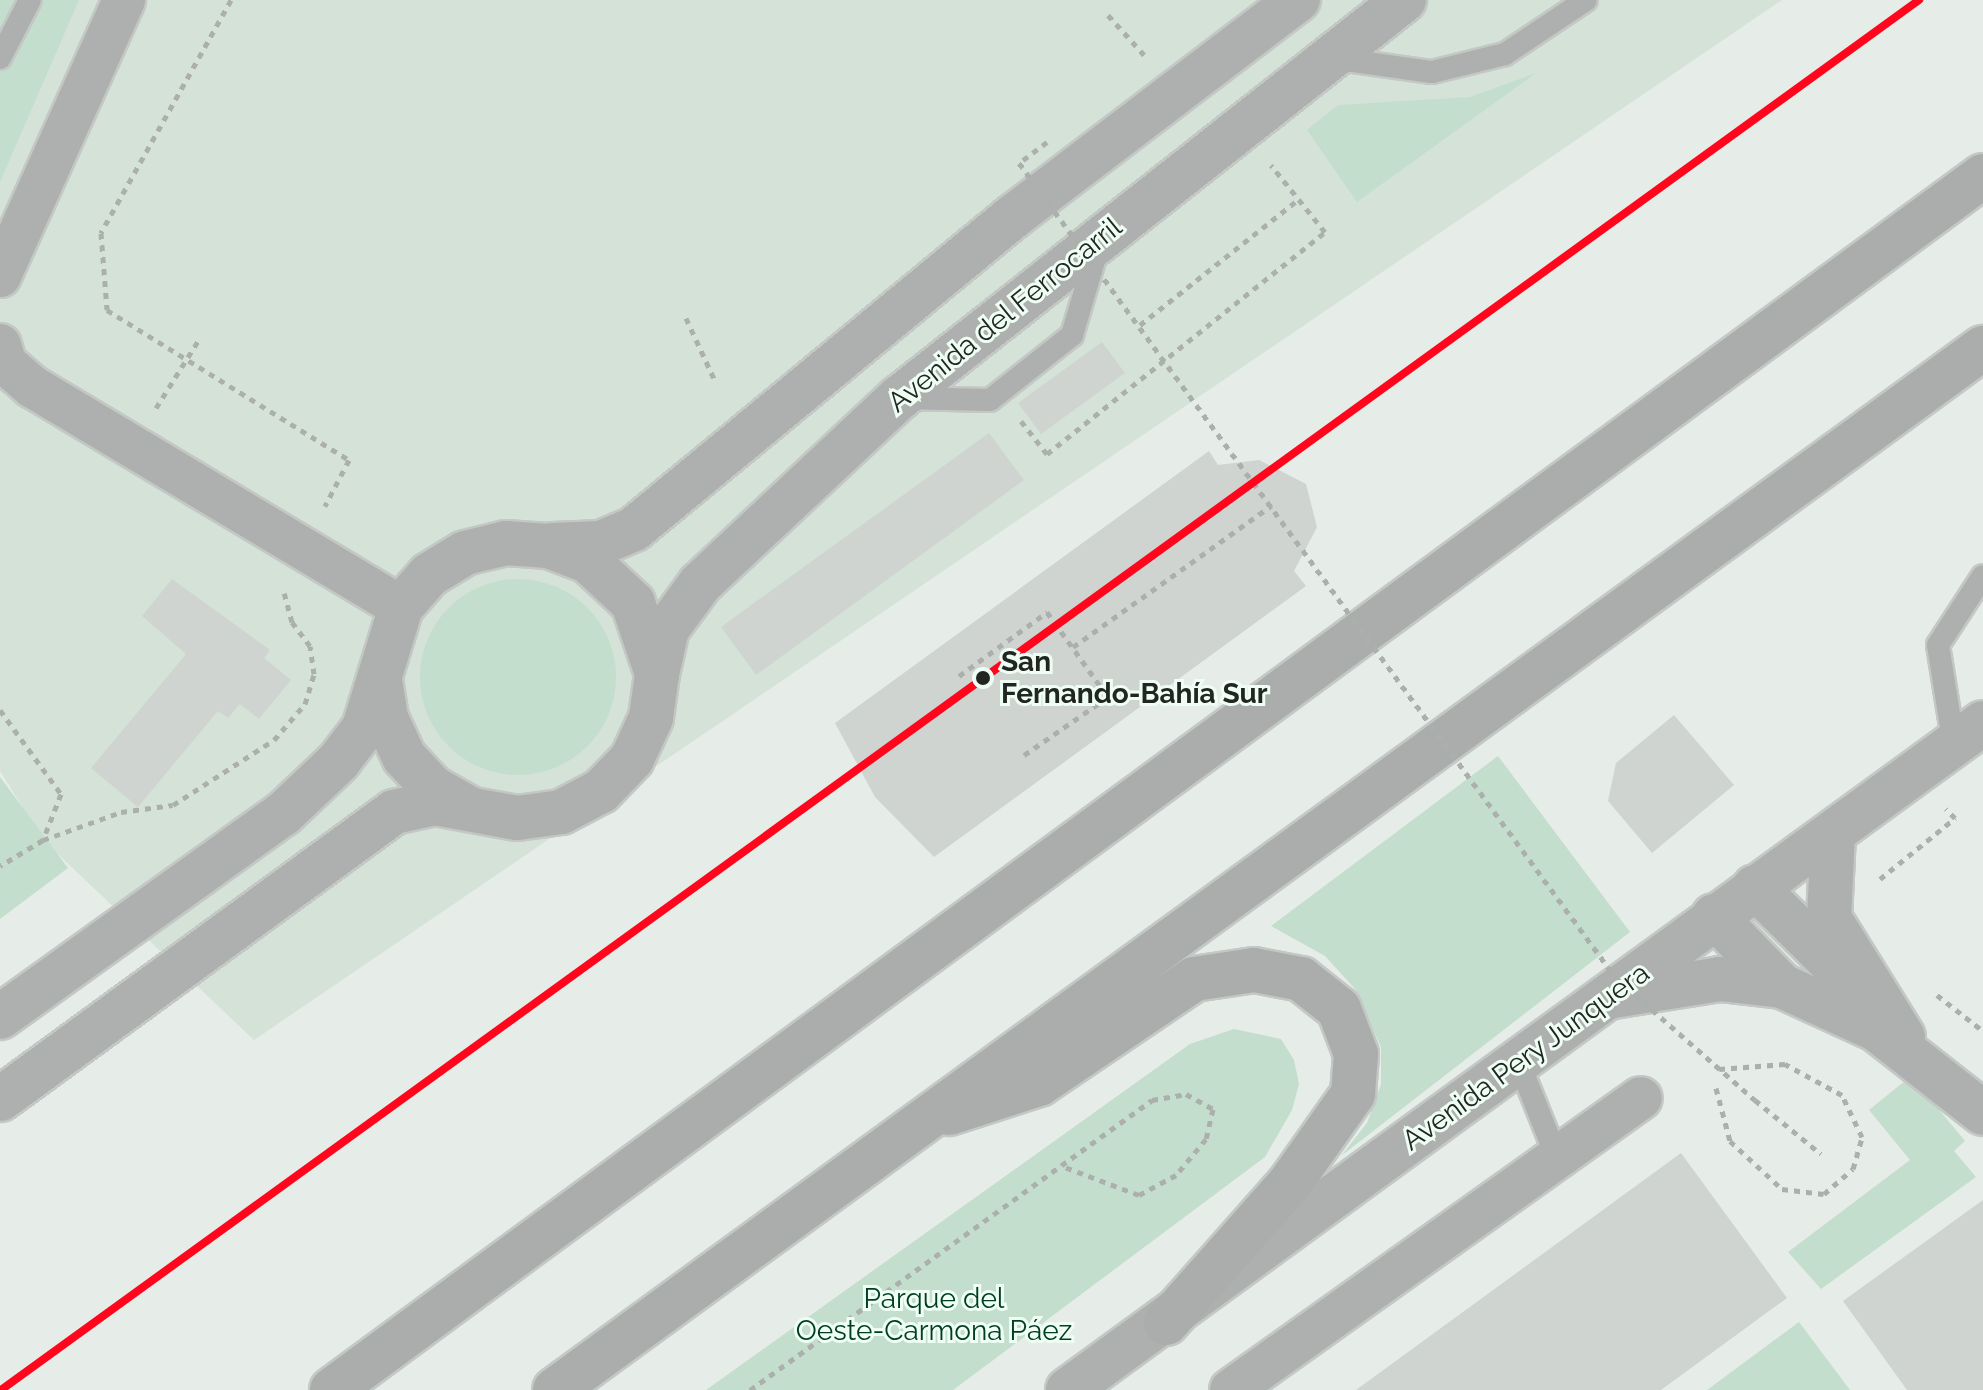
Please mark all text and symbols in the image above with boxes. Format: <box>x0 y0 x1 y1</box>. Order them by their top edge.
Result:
street label: Avenida del Ferrocarril <box>881 210 1129 420</box>
place label: San Fernando-Bahía Sur <box>1001 645 1268 711</box>
marker: San Fernando-Bahía Sur <box>972 667 994 689</box>
street label: Avenida Pery Junquera <box>1395 956 1657 1158</box>
park label: Parque del Oeste-Carmona Páez <box>796 1282 1072 1348</box>

